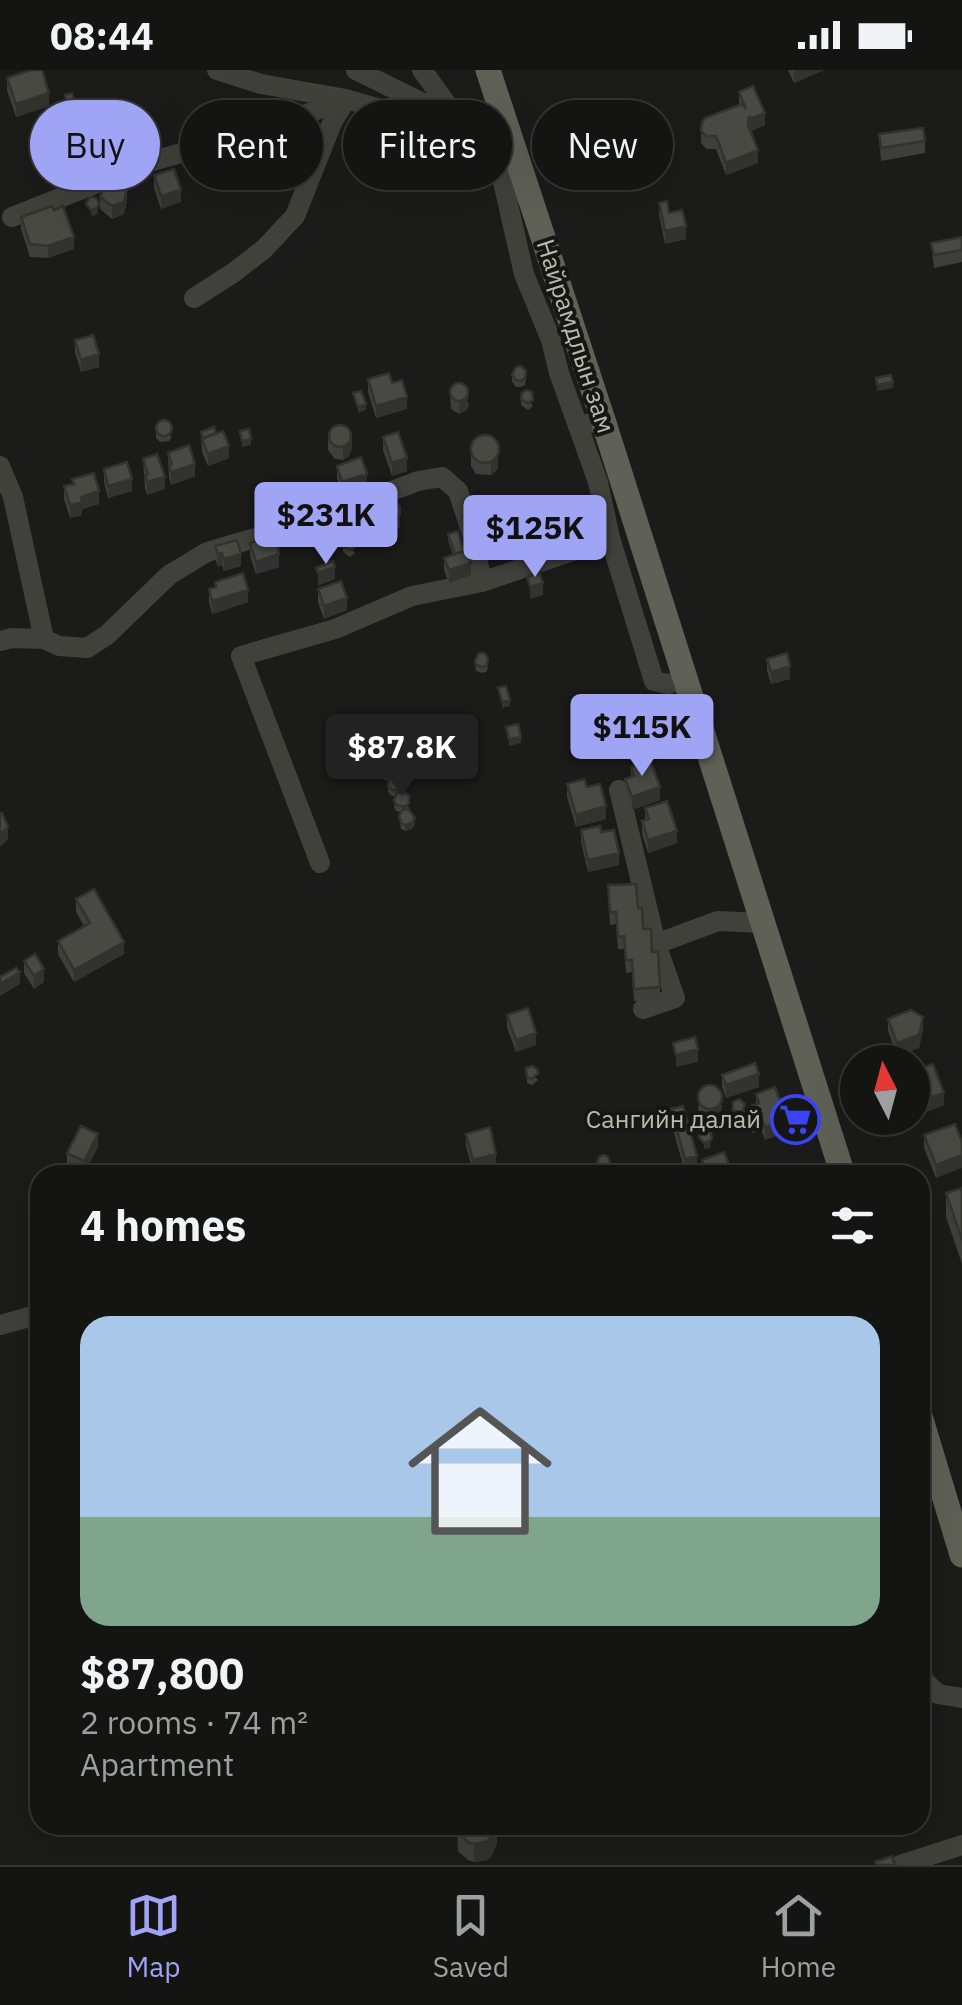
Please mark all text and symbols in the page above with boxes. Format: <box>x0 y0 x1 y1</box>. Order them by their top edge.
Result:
text: 08:44 <box>50 11 154 60</box>
chip: Buy <box>30 100 160 190</box>
chip: Rent <box>180 100 323 190</box>
chip: Filters <box>343 100 512 190</box>
chip: New <box>532 100 673 190</box>
street label: Найрамдлын зам <box>530 235 623 437</box>
pin: $231K <box>256 482 396 567</box>
text: $231K <box>276 493 376 535</box>
pin: $125K <box>465 495 605 580</box>
text: $125K <box>485 506 585 548</box>
pin: $115K <box>572 694 712 779</box>
text: $115K <box>592 705 692 747</box>
pin: $87.8K <box>321 714 483 799</box>
text: $87.8K <box>347 725 457 767</box>
north arrow <box>840 1045 930 1135</box>
map controls <box>840 1045 930 1135</box>
supermarket icon: Сангийн далай <box>770 1093 822 1145</box>
place label: Сангийн далай <box>586 1102 761 1135</box>
text: 4 homes <box>80 1198 246 1253</box>
icon: filters <box>825 1198 880 1253</box>
icon: home <box>390 1381 570 1561</box>
text: $87,800 <box>80 1646 244 1701</box>
text: 2 rooms · 74 m² <box>80 1701 308 1743</box>
text: Apartment <box>80 1743 234 1785</box>
tab: Map <box>126 1888 181 1985</box>
tab: Saved <box>433 1888 509 1985</box>
tab: Home <box>761 1888 836 1985</box>

